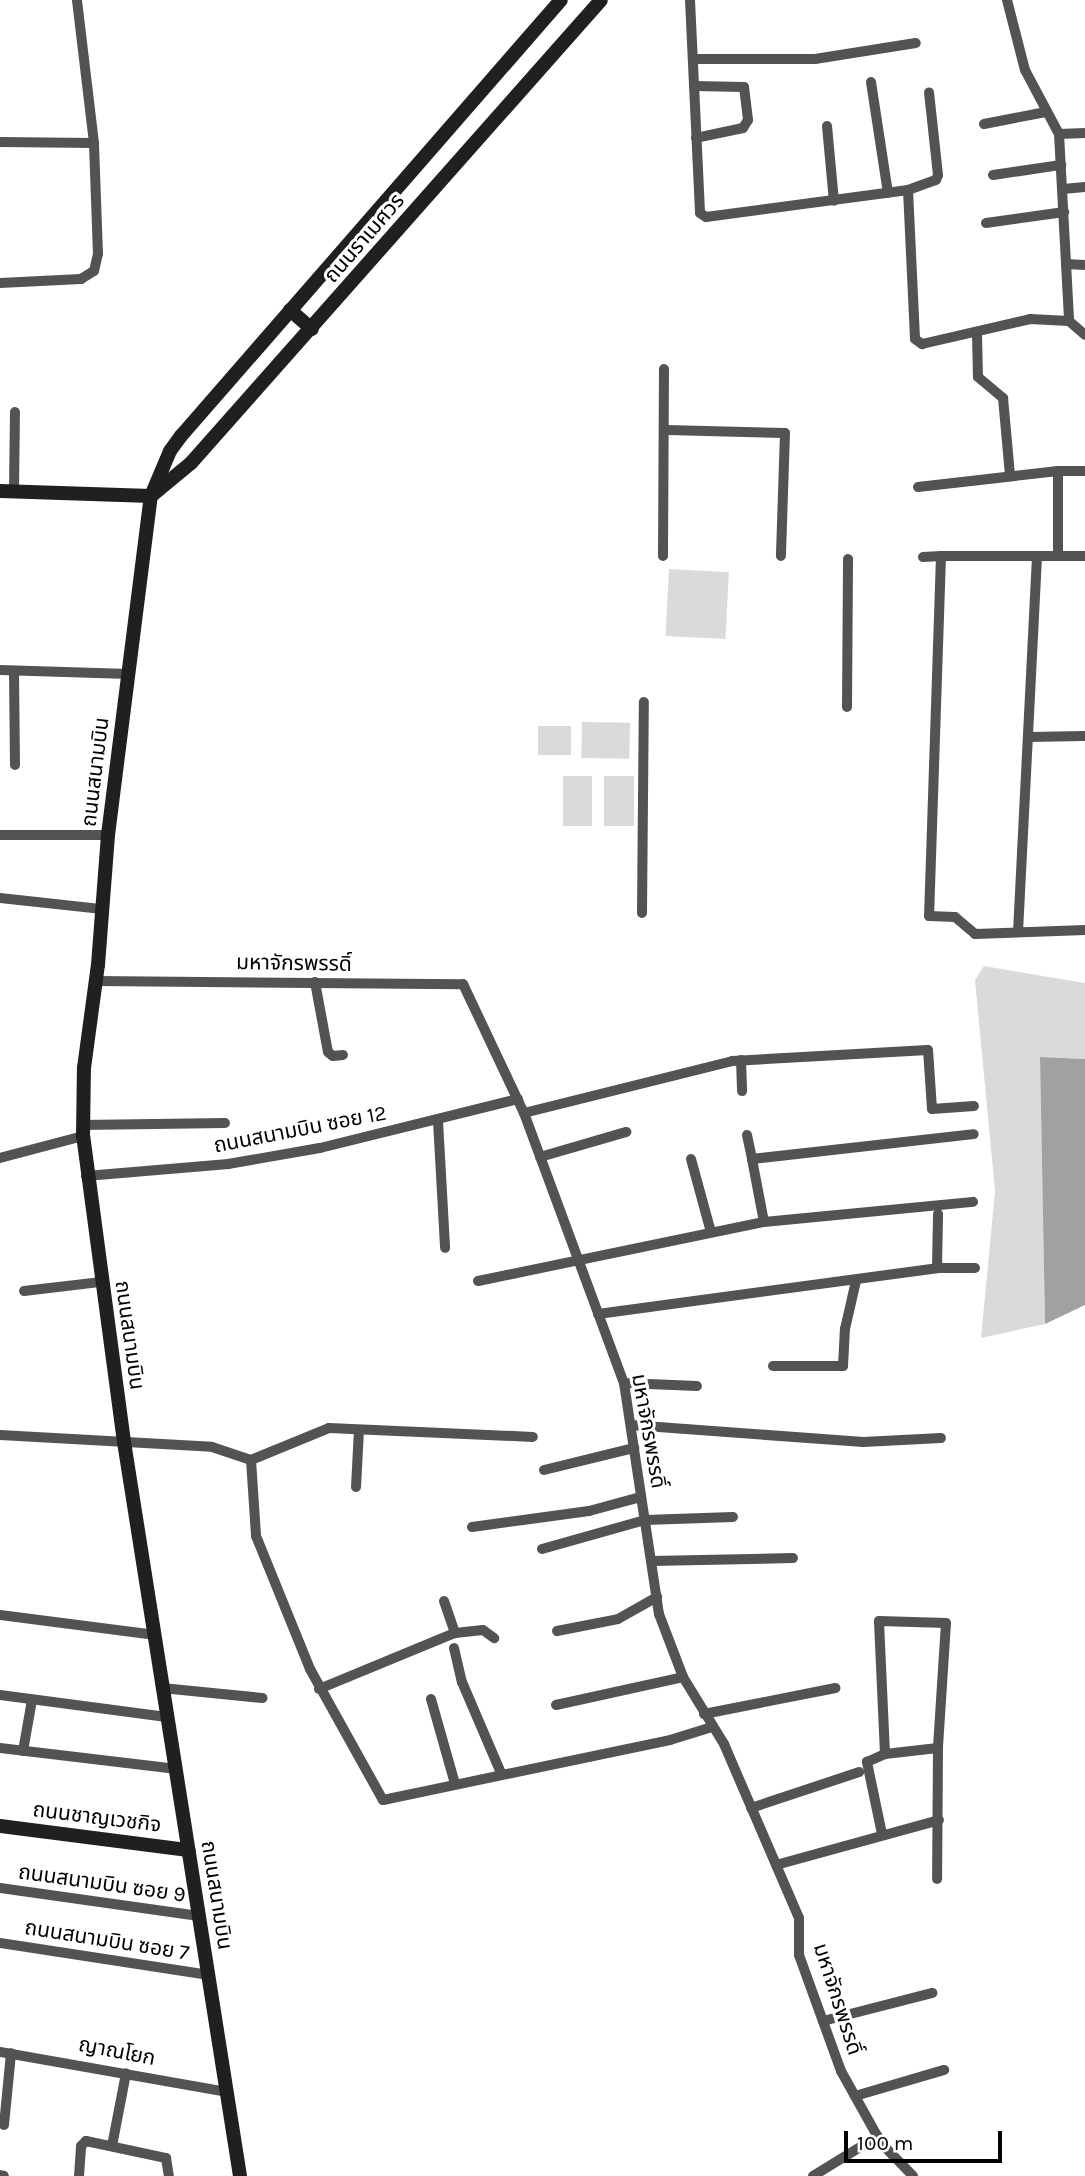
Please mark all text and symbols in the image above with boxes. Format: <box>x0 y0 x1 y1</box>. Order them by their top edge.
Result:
street label: ถนนราเมศวร <box>318 188 410 288</box>
street label: ถนนสนามบิน <box>76 716 114 828</box>
street label: มหาจักรพรรดิ์ <box>236 949 352 977</box>
street label: ถนนสนามบิน ซอย 12 <box>211 1100 389 1158</box>
street label: ถนนสนามบิน <box>110 1279 150 1391</box>
street label: มหาจักรพรรดิ์ <box>627 1372 671 1490</box>
street label: ถนนชาญเวชกิจ <box>31 1797 163 1837</box>
street label: ถนนสนามบิน <box>196 1839 238 1951</box>
street label: ถนนสนามบิน ซอย 9 <box>17 1859 187 1907</box>
street label: ถนนสนามบิน ซอย 7 <box>23 1915 191 1965</box>
street label: มหาจักรพรรดิ์ <box>808 1940 868 2058</box>
street label: ญาณโยก <box>77 2031 157 2071</box>
scale bar <box>847 2116 1004 2160</box>
text: 100 m <box>857 2131 914 2155</box>

